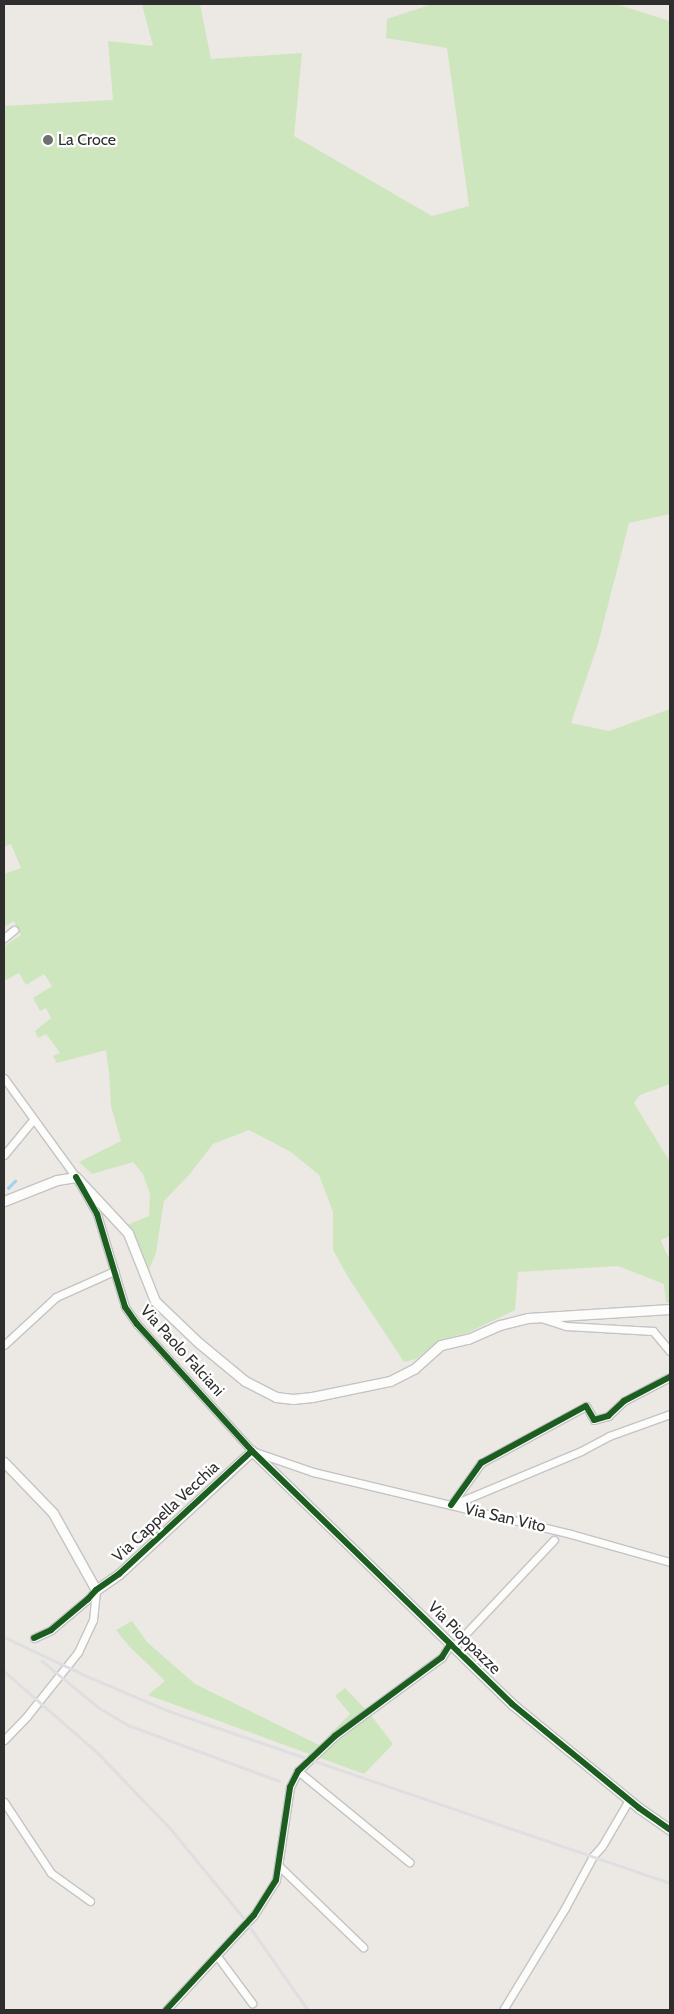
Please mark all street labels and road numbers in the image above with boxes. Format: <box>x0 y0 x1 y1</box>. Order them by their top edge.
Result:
street label: Via Paolo Falciani <box>136 1301 228 1401</box>
street label: Via Cappella Vecchia <box>109 1458 223 1566</box>
street label: Via San Vito <box>463 1499 547 1537</box>
street label: Via Pioppazze <box>424 1598 504 1678</box>

